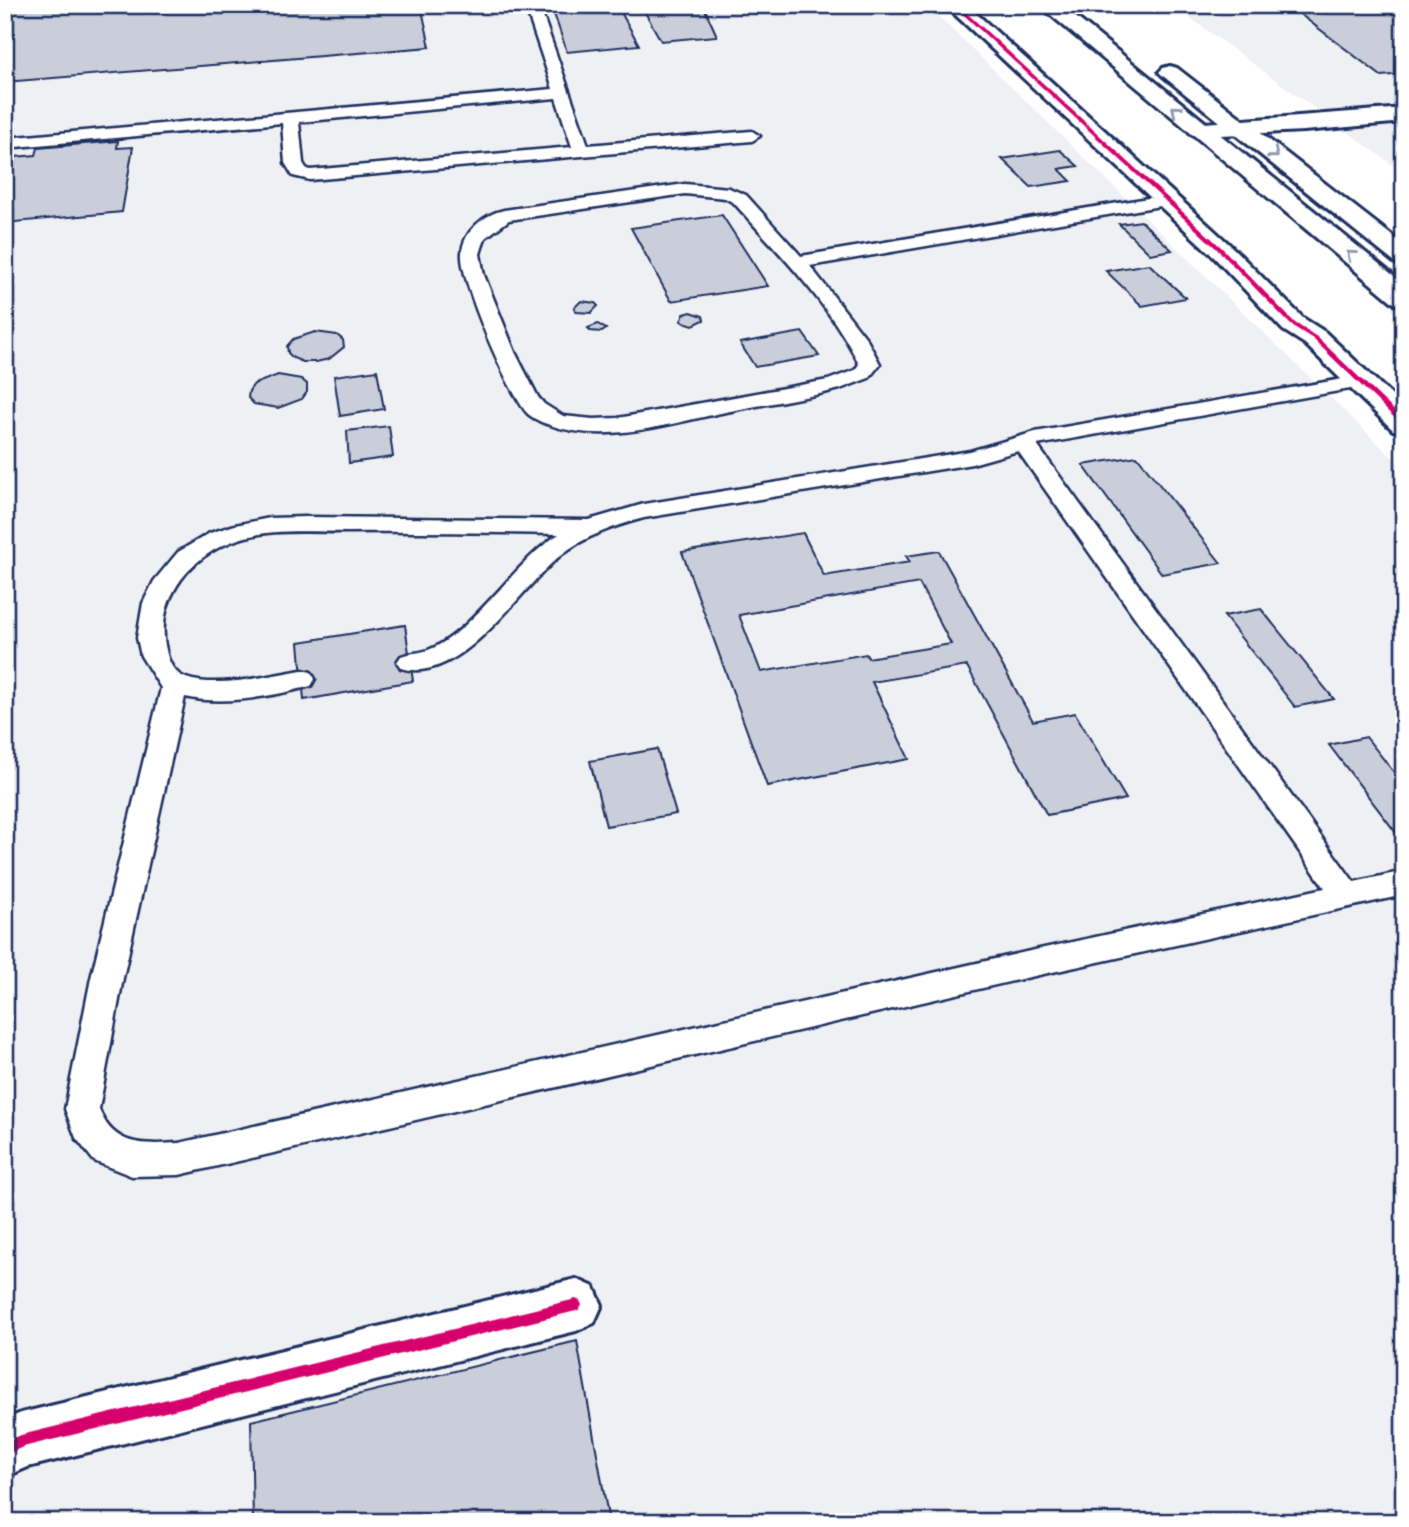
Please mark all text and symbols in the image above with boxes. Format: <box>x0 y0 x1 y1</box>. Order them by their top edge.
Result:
one-way arrow <box>1171 106 1184 118</box>
one-way arrow <box>1267 146 1279 159</box>
one-way arrow <box>1347 251 1360 263</box>

